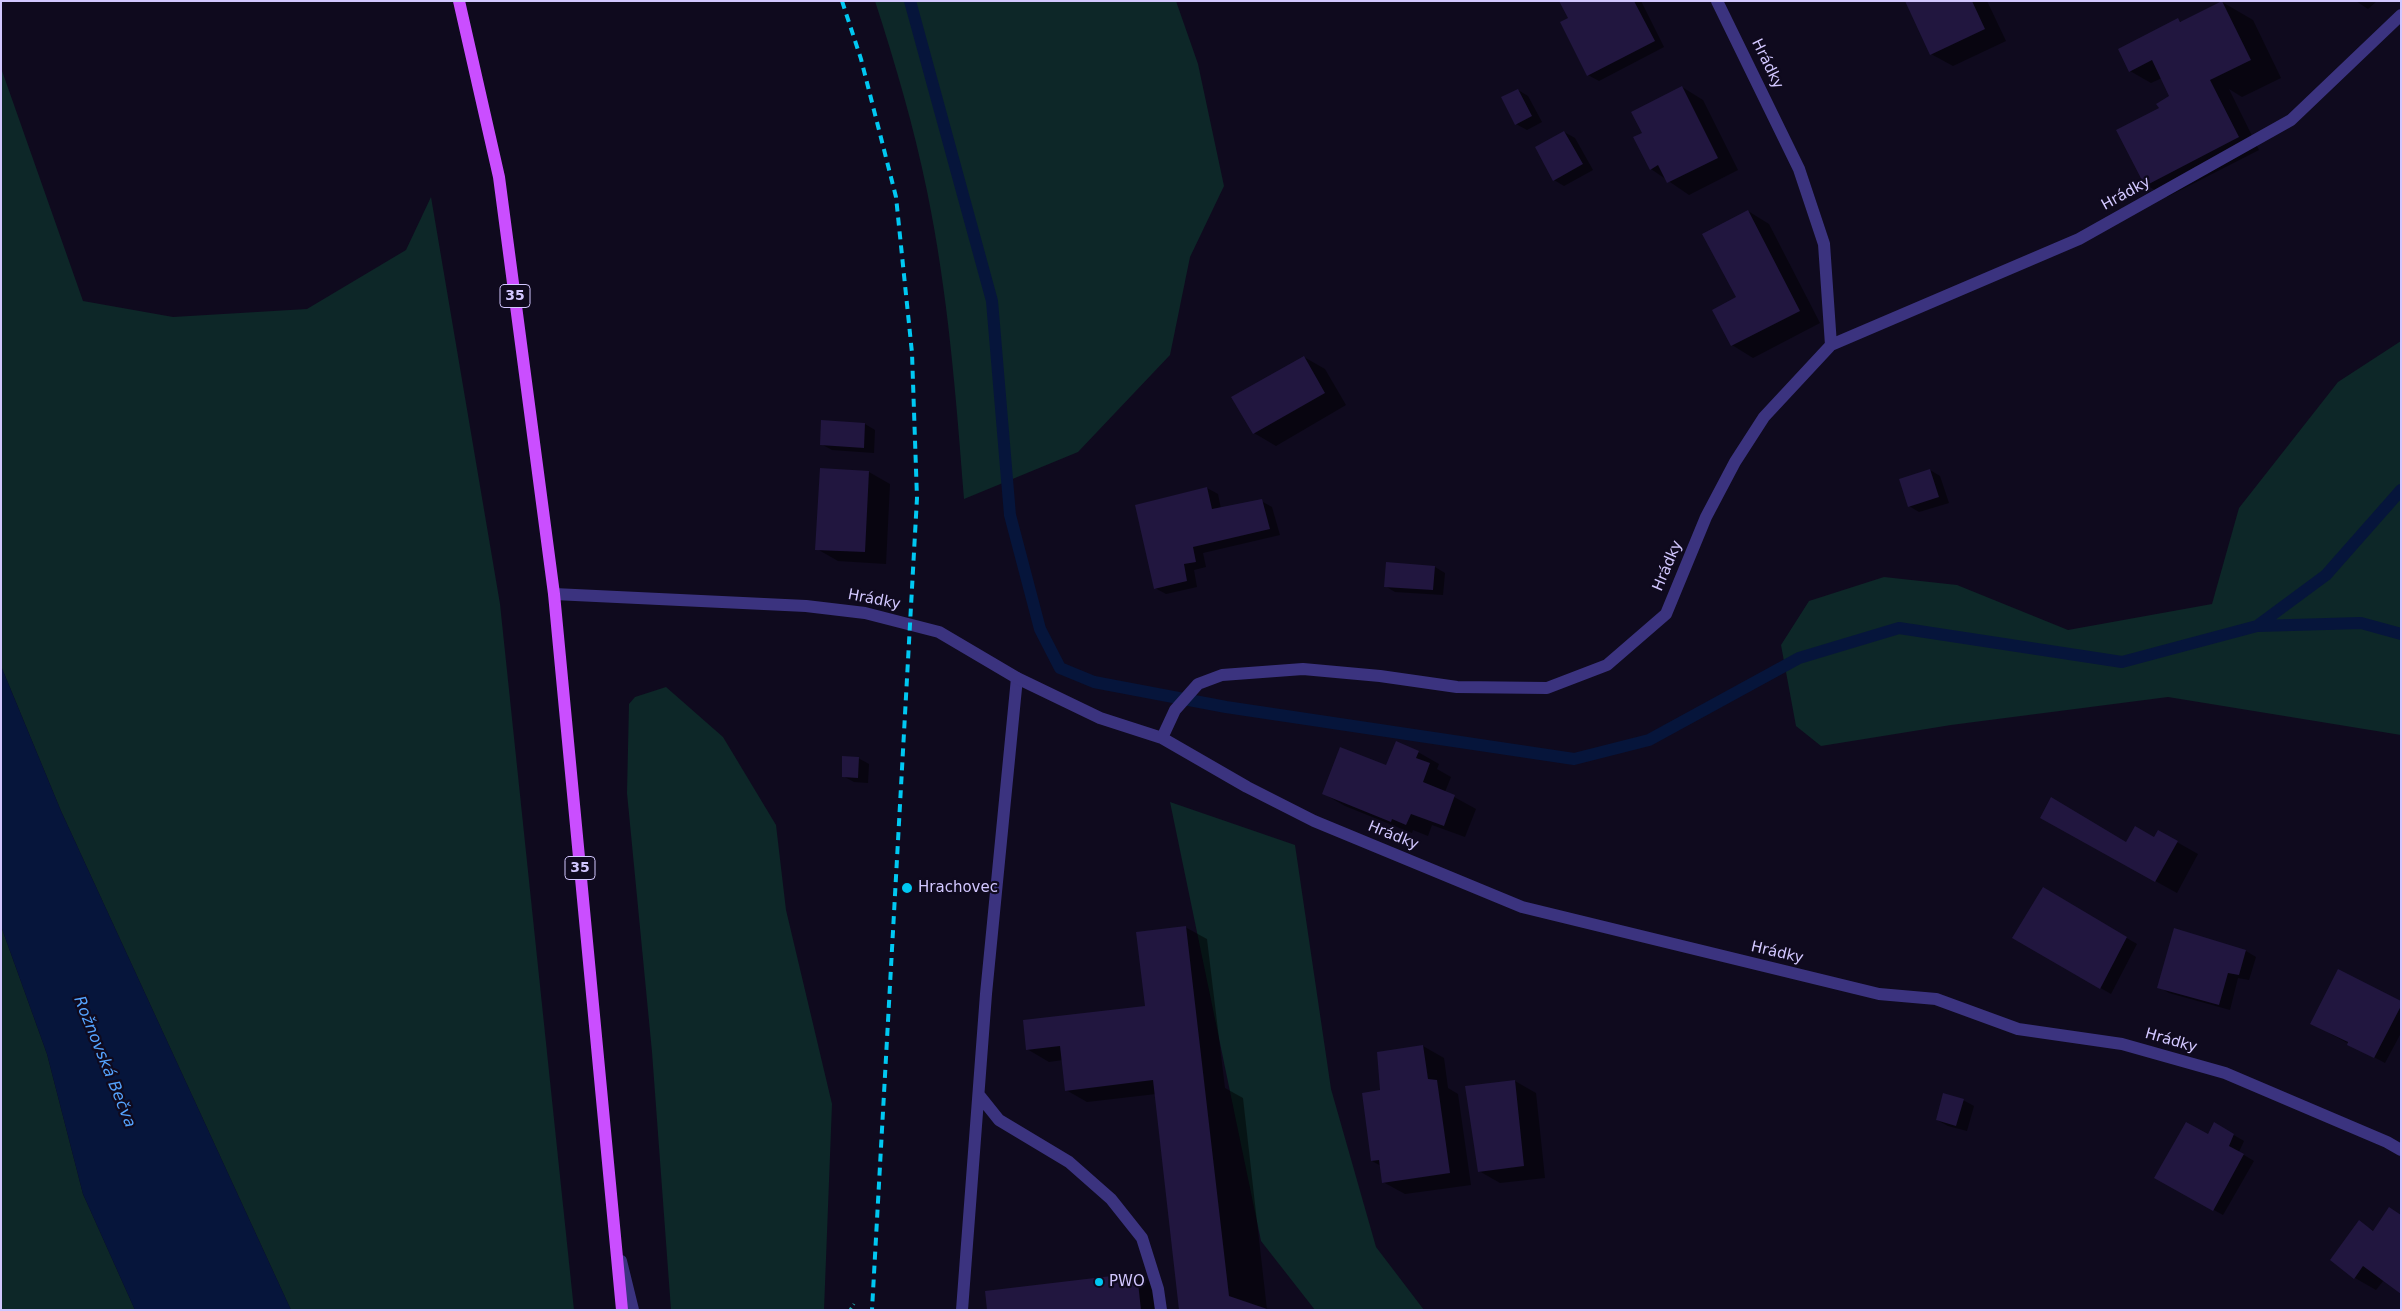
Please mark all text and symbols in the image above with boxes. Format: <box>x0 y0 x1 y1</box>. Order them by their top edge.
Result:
street label: Hrádky <box>1747 36 1787 92</box>
street label: Hrádky <box>2098 173 2154 215</box>
road number: 35 <box>500 284 530 308</box>
street label: Hrádky <box>1649 538 1687 594</box>
street label: Hrádky <box>846 586 902 614</box>
street label: Hrádky <box>1365 818 1421 854</box>
road number: 35 <box>565 856 595 880</box>
place label: Hrachovec <box>918 879 998 897</box>
marker: Hrachovec <box>900 881 914 895</box>
street label: Hrádky <box>1749 938 1805 968</box>
water label: Rožnovská Bečva <box>69 993 139 1131</box>
street label: Hrádky <box>2143 1025 2199 1057</box>
place label: PWO <box>1109 1273 1145 1291</box>
marker: PWO <box>1093 1276 1105 1288</box>

